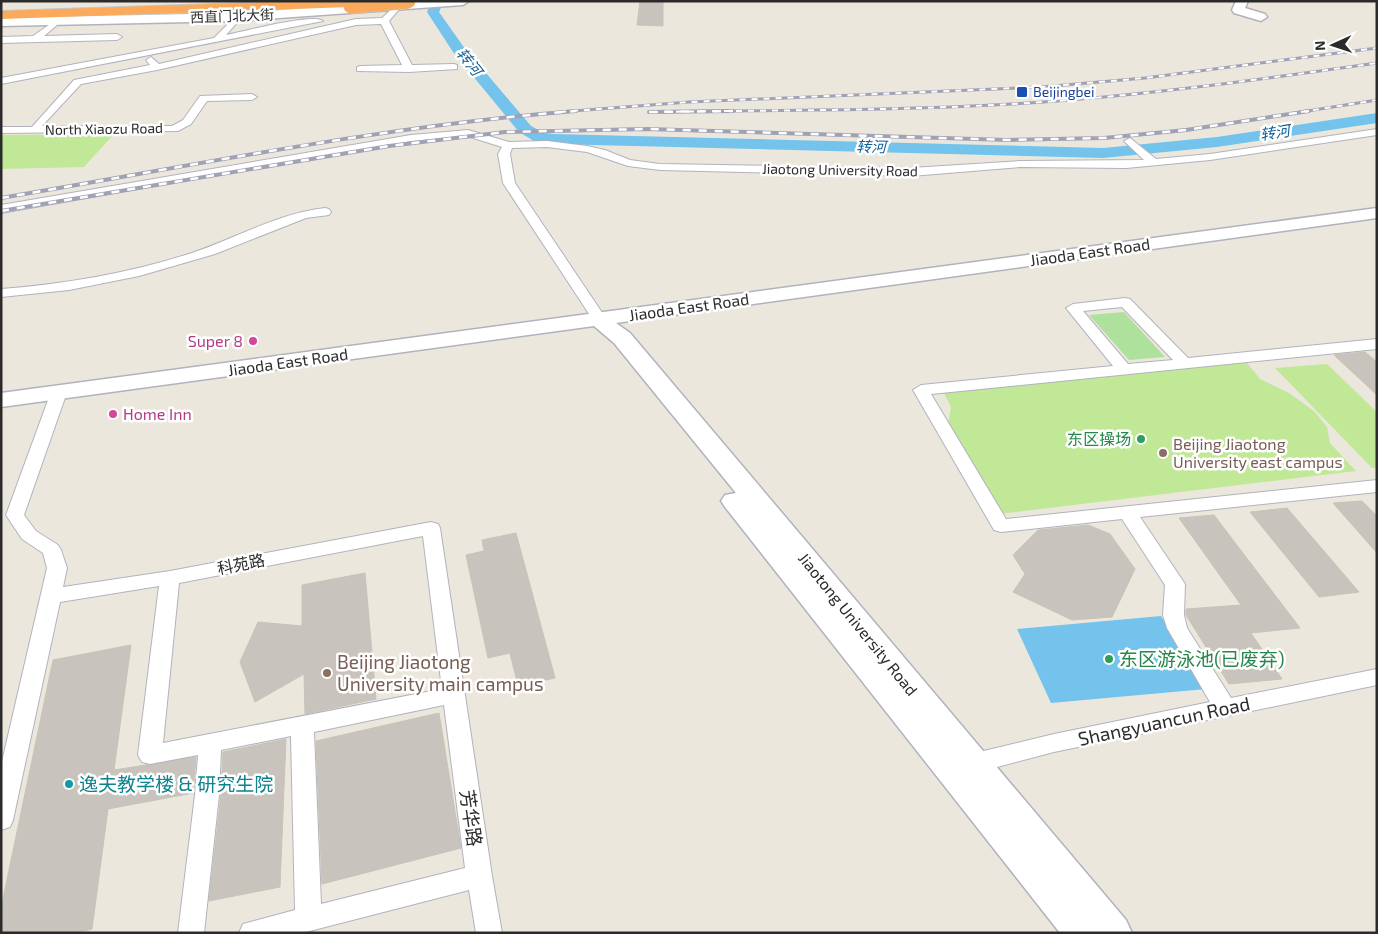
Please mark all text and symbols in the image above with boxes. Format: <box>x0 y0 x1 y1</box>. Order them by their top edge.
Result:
street label: 西直门北大街 <box>190 6 274 25</box>
north arrow <box>1308 20 1358 70</box>
text: N <box>1311 40 1328 51</box>
water label: 转河 <box>453 44 488 81</box>
place label: Beijingbei <box>1033 83 1095 100</box>
marker: Beijingbei <box>1015 85 1029 99</box>
street label: North Xiaozu Road <box>45 119 163 138</box>
water label: 转河 <box>1259 120 1294 143</box>
water label: 转河 <box>856 137 889 155</box>
street label: Jiaotong University Road <box>762 160 918 179</box>
street label: Jiaoda East Road <box>1029 234 1151 269</box>
street label: Jiaoda East Road <box>628 289 750 324</box>
place label: Super 8 <box>188 331 243 350</box>
marker: Super 8 <box>247 335 259 347</box>
street label: Jiaoda East Road <box>227 344 349 379</box>
place label: Home Inn <box>123 404 192 423</box>
marker: Home Inn <box>107 408 119 420</box>
place label: 东区操场 <box>1067 429 1131 448</box>
marker: 东区操场 <box>1135 433 1147 445</box>
place label: Beijing Jiaotong University east campus <box>1173 434 1343 471</box>
marker: Beijing Jiaotong University east campus <box>1157 447 1169 459</box>
street label: Jiaotong University Road <box>795 548 922 699</box>
street label: 科苑路 <box>216 550 266 577</box>
place label: 东区游泳池(已废弃) <box>1119 647 1285 670</box>
place label: Beijing Jiaotong University main campus <box>337 650 544 695</box>
marker: 东区游泳池(已废弃) <box>1103 653 1115 665</box>
marker: Beijing Jiaotong University main campus <box>321 667 333 679</box>
street label: Shangyuancun Road <box>1076 691 1252 750</box>
place label: 逸夫教学楼 & 研究生院 <box>79 772 273 795</box>
marker: 逸夫教学楼 & 研究生院 <box>63 778 75 790</box>
street label: 芳华路 <box>456 788 487 848</box>

